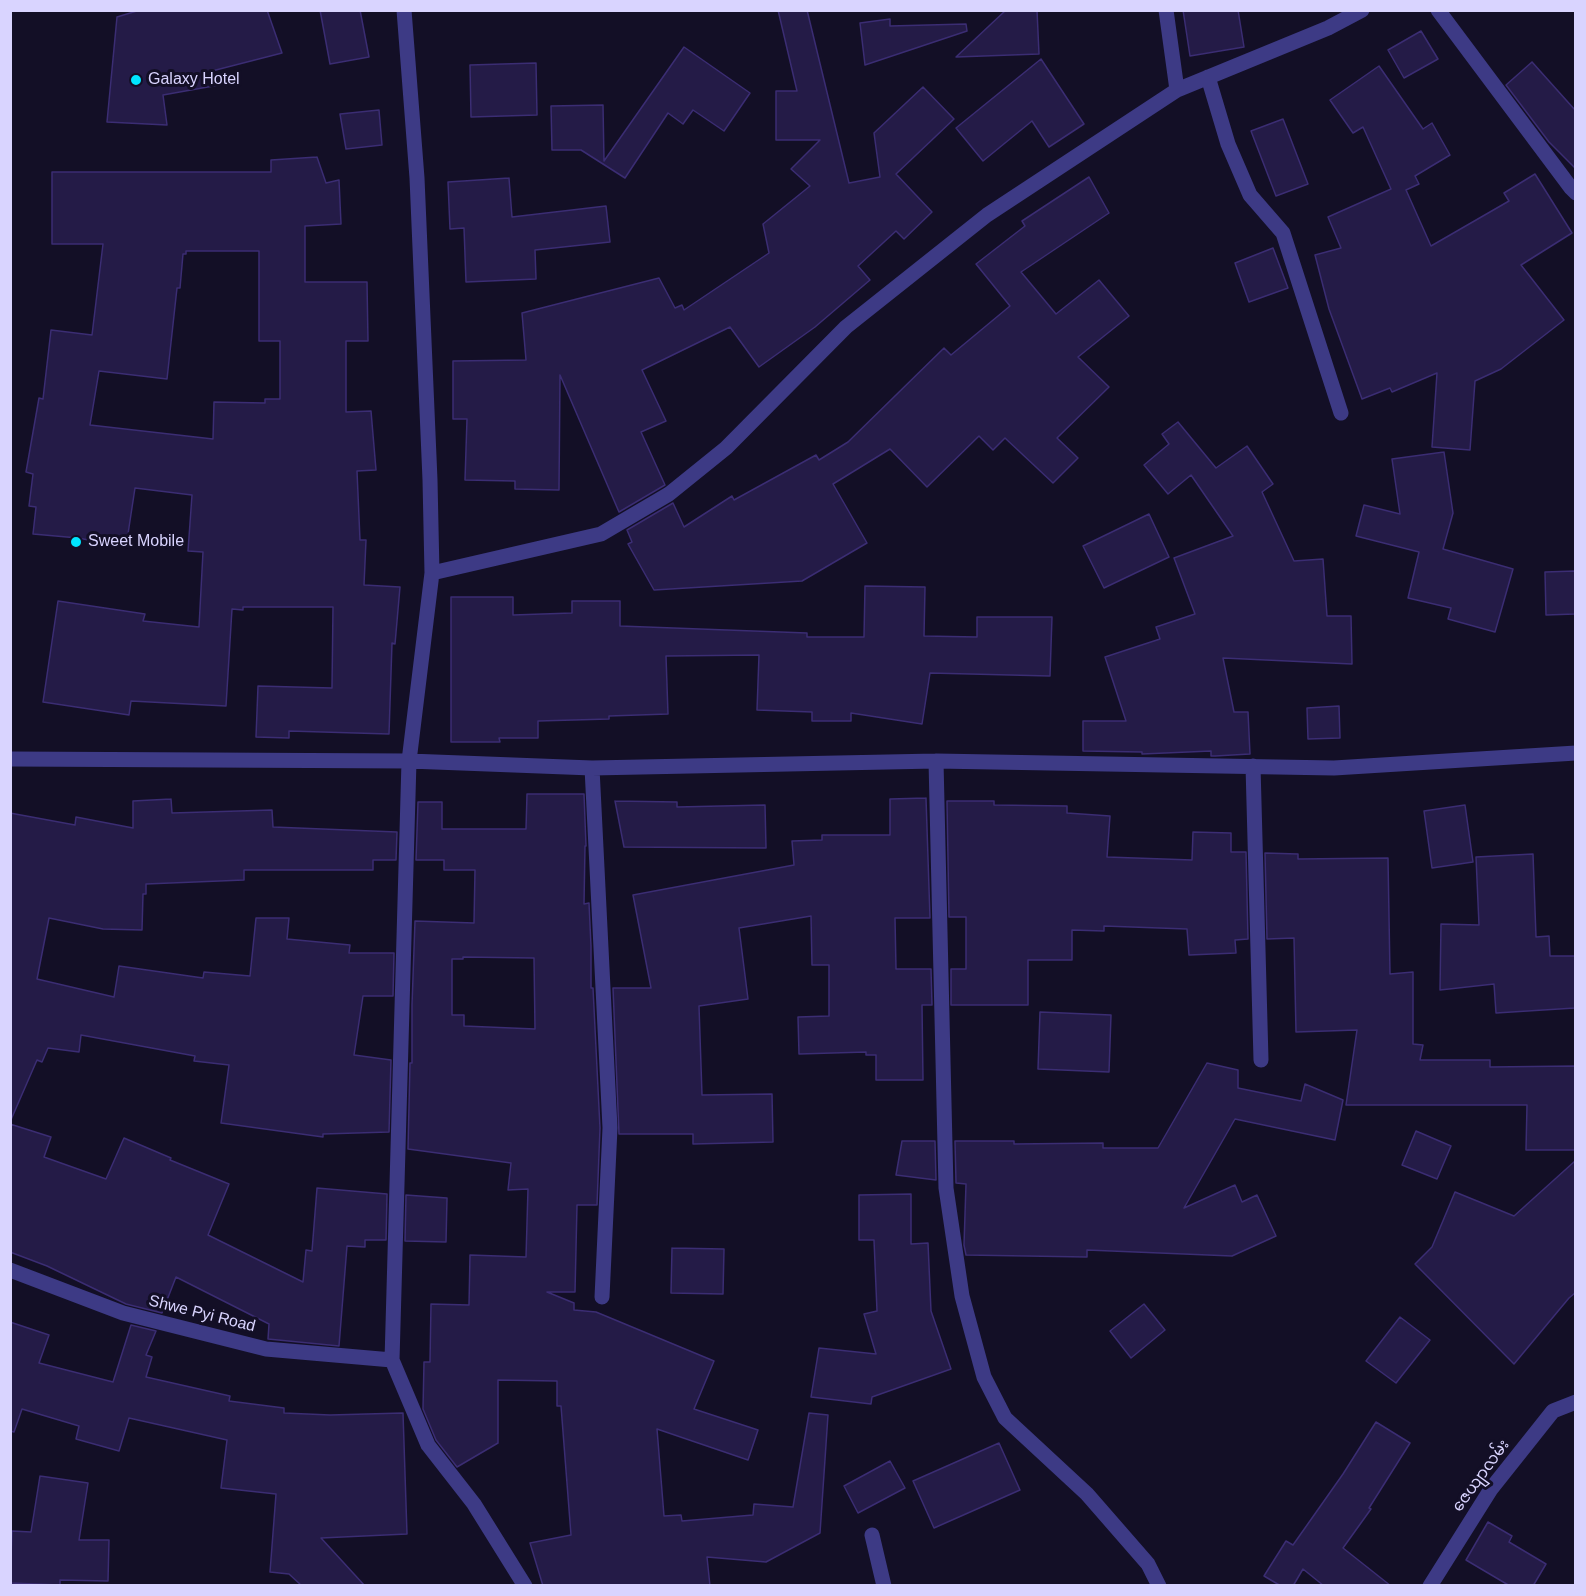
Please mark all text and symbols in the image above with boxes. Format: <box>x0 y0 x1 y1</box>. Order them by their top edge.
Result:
place label: Galaxy Hotel <box>148 70 240 90</box>
marker: Galaxy Hotel <box>129 73 143 87</box>
place label: Sweet Mobile <box>88 532 184 552</box>
marker: Sweet Mobile <box>69 535 83 549</box>
street label: Shwe Pyi Road <box>147 1291 257 1337</box>
street label: ဇေယျာလမ်း <box>1448 1436 1514 1516</box>

